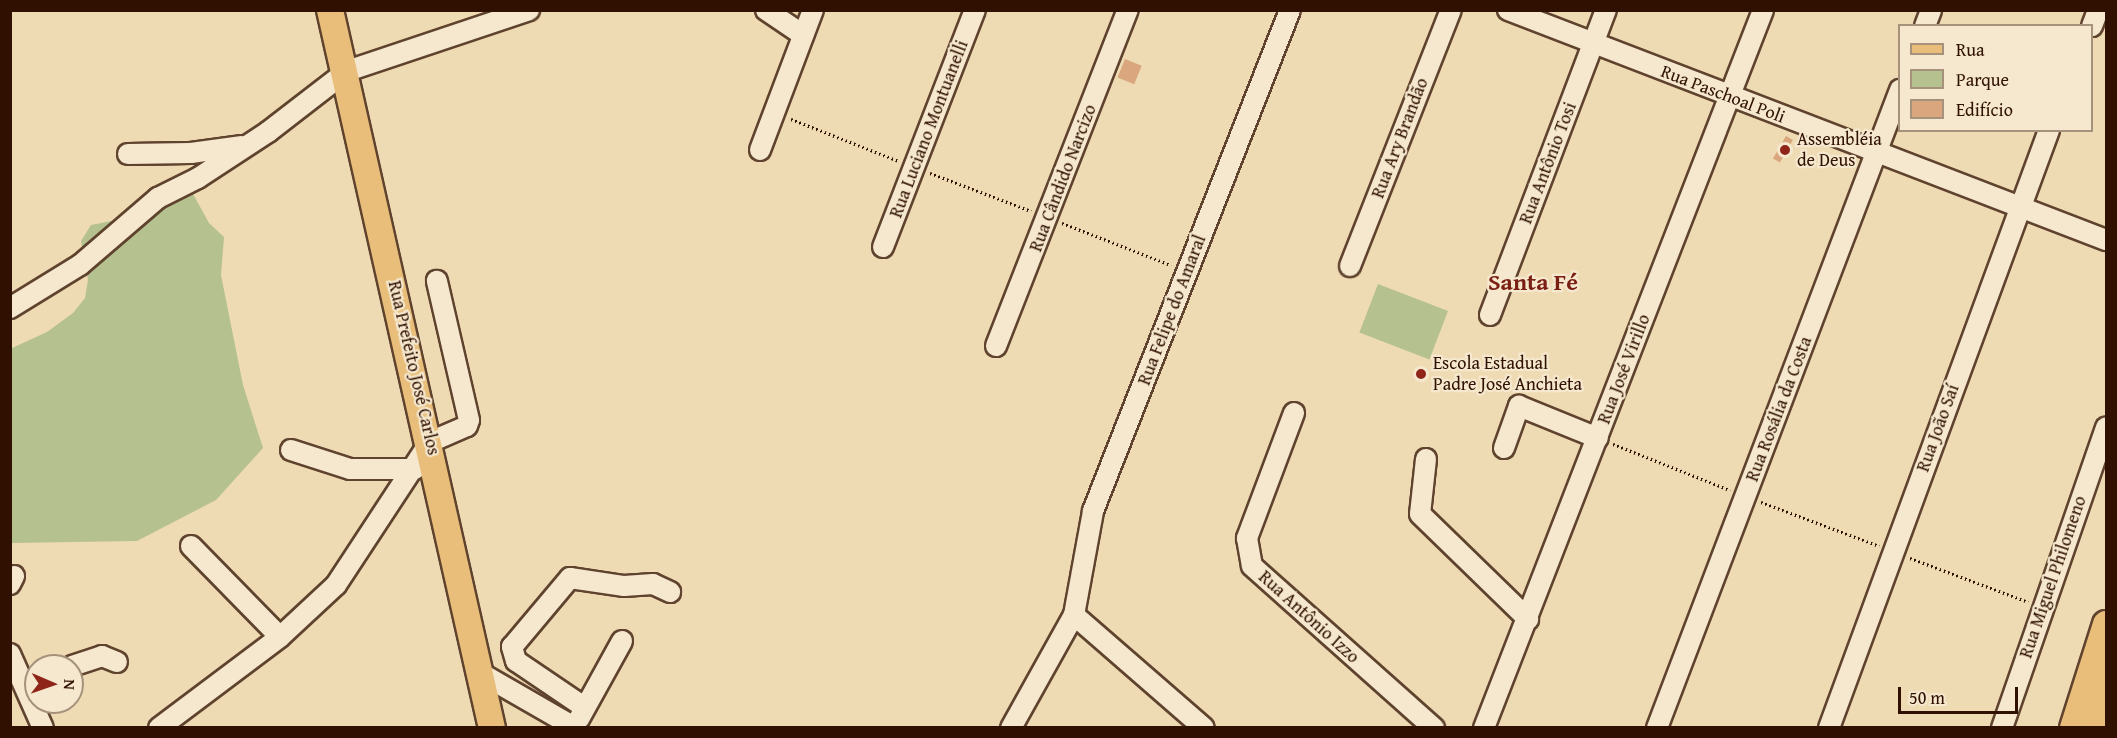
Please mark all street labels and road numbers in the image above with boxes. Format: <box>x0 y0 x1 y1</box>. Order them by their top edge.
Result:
street label: Rua Luciano Montuanelli <box>885 37 973 221</box>
street label: Rua Paschoal Poli <box>1658 60 1788 128</box>
street label: Rua Ary Brandão <box>1367 75 1433 201</box>
street label: Rua Antônio Tosi <box>1515 99 1581 227</box>
street label: Rua Cândido Narcizo <box>1025 101 1101 255</box>
street label: Rua Felipe do Amaral <box>1133 232 1211 388</box>
street label: Rua Prefeito José Carlos <box>383 279 445 457</box>
street label: Rua José Virillo <box>1593 311 1655 427</box>
street label: Rua Rosália da Costa <box>1741 334 1817 484</box>
street label: Rua João Saí <box>1912 381 1964 475</box>
street label: Rua Miguel Philomeno <box>2015 493 2091 661</box>
street label: Rua Antônio Izzo <box>1254 566 1364 668</box>

